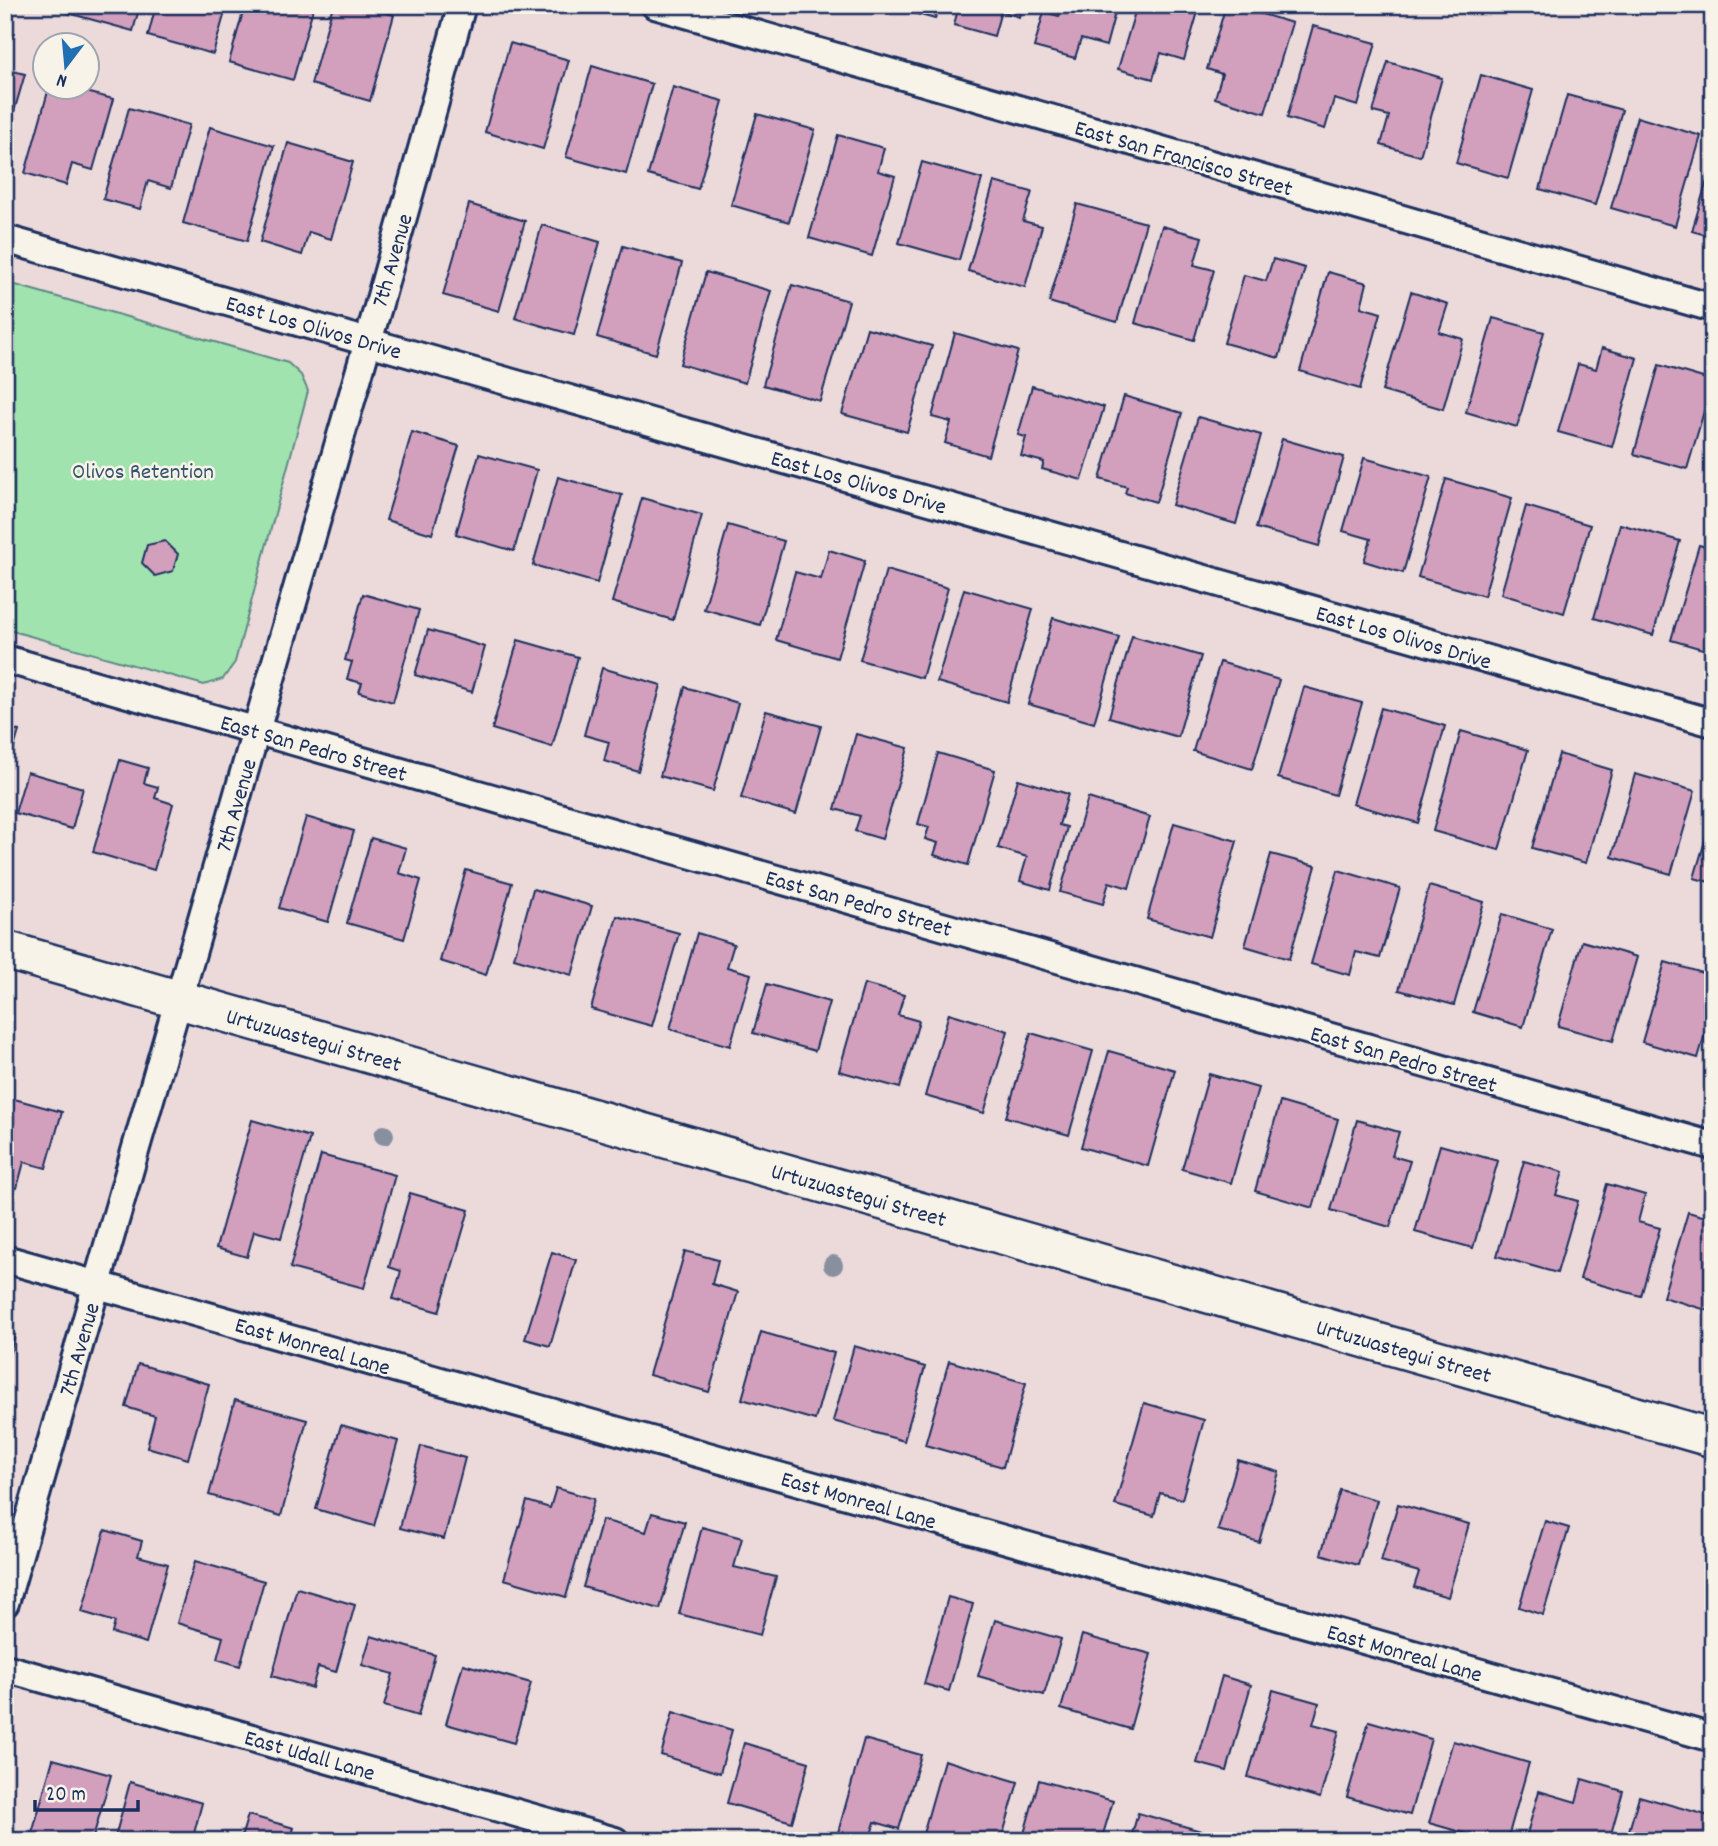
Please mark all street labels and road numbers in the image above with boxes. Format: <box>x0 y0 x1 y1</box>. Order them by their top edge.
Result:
street label: East San Francisco Street <box>1070 113 1296 207</box>
street label: 7th Avenue <box>365 210 423 312</box>
street label: East Los Olivos Drive <box>221 289 405 370</box>
street label: East Los Olivos Drive <box>766 444 950 525</box>
street label: East Los Olivos Drive <box>1311 599 1495 680</box>
street label: East San Pedro Street <box>216 708 410 793</box>
street label: 7th Avenue <box>209 755 267 857</box>
street label: East San Pedro Street <box>761 863 955 948</box>
street label: Urtuzuastegui Street <box>221 1002 405 1083</box>
street label: East San Pedro Street <box>1306 1019 1500 1104</box>
street label: Urtuzuastegui Street <box>766 1157 950 1238</box>
street label: 7th Avenue <box>52 1299 110 1401</box>
street label: East Monreal Lane <box>231 1310 394 1386</box>
street label: Urtuzuastegui Street <box>1311 1313 1495 1394</box>
street label: East Monreal Lane <box>777 1464 940 1540</box>
street label: East Monreal Lane <box>1323 1617 1486 1693</box>
street label: East Udall Lane <box>240 1723 378 1792</box>

